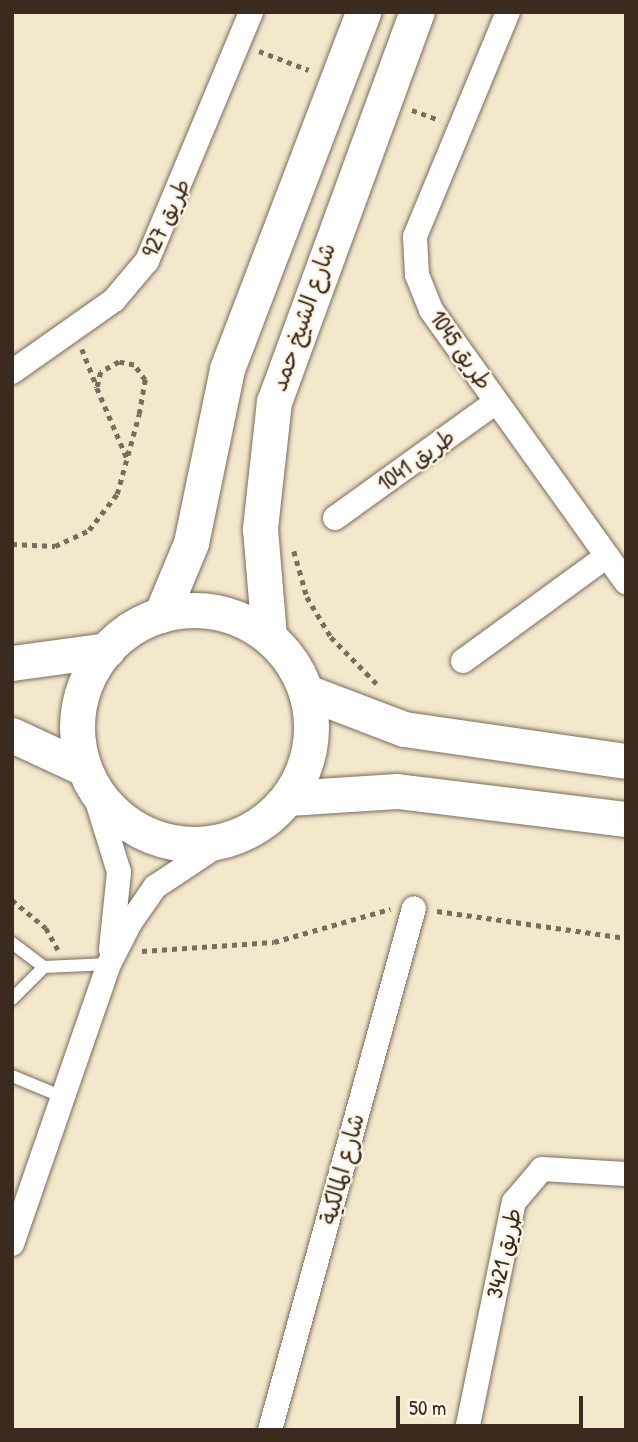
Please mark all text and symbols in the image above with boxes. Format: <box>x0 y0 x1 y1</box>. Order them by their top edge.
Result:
street label: طريق 927 <box>136 174 196 262</box>
street label: شارع الشيخ حمد <box>265 239 341 395</box>
street label: طريق 1045 <box>424 305 498 395</box>
street label: طريق 1041 <box>372 423 460 497</box>
street label: شارع المالكية <box>314 1111 370 1227</box>
street label: طريق 3421 <box>480 1205 528 1301</box>
scale bar <box>400 1382 587 1426</box>
text: 50 m <box>409 1393 446 1422</box>

